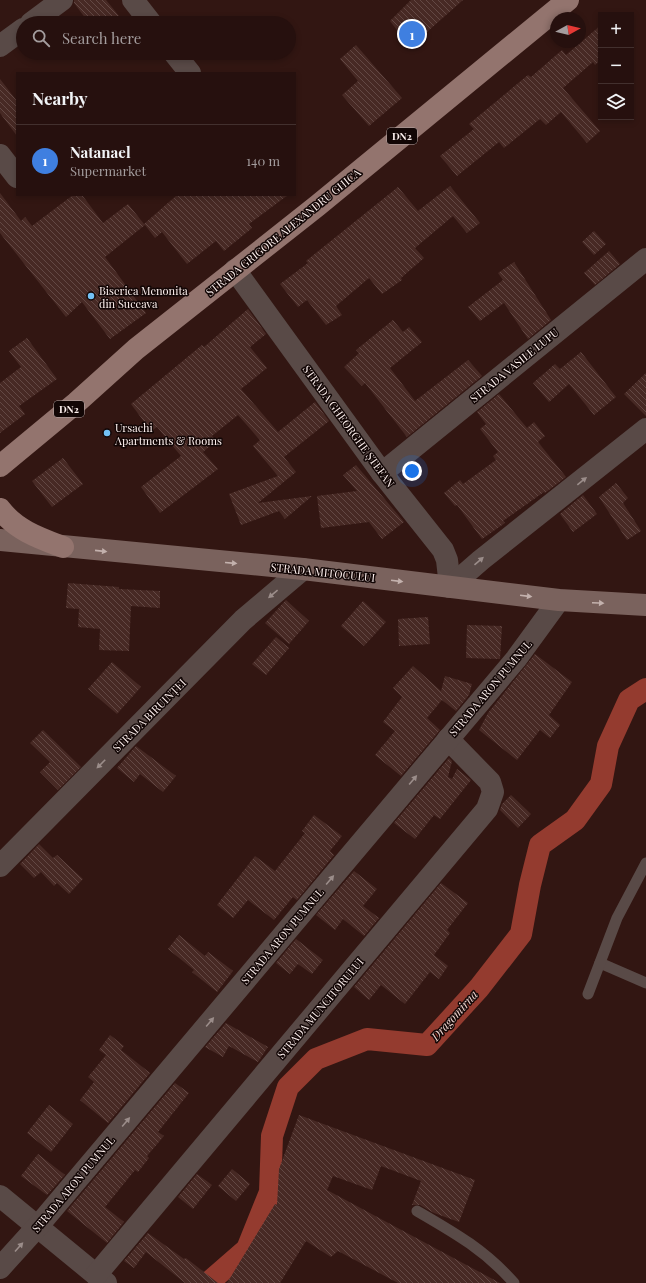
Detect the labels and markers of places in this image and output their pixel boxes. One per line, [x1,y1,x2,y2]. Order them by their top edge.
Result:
pin: 1 [399,19,425,49]
place label: Biserica Menonita din Suceava [99,283,188,311]
marker: Biserica Menonita din Suceava [86,291,96,301]
place label: Ursachi Apartments & Rooms [114,420,222,448]
marker: Ursachi Apartments & Rooms [102,428,112,438]

